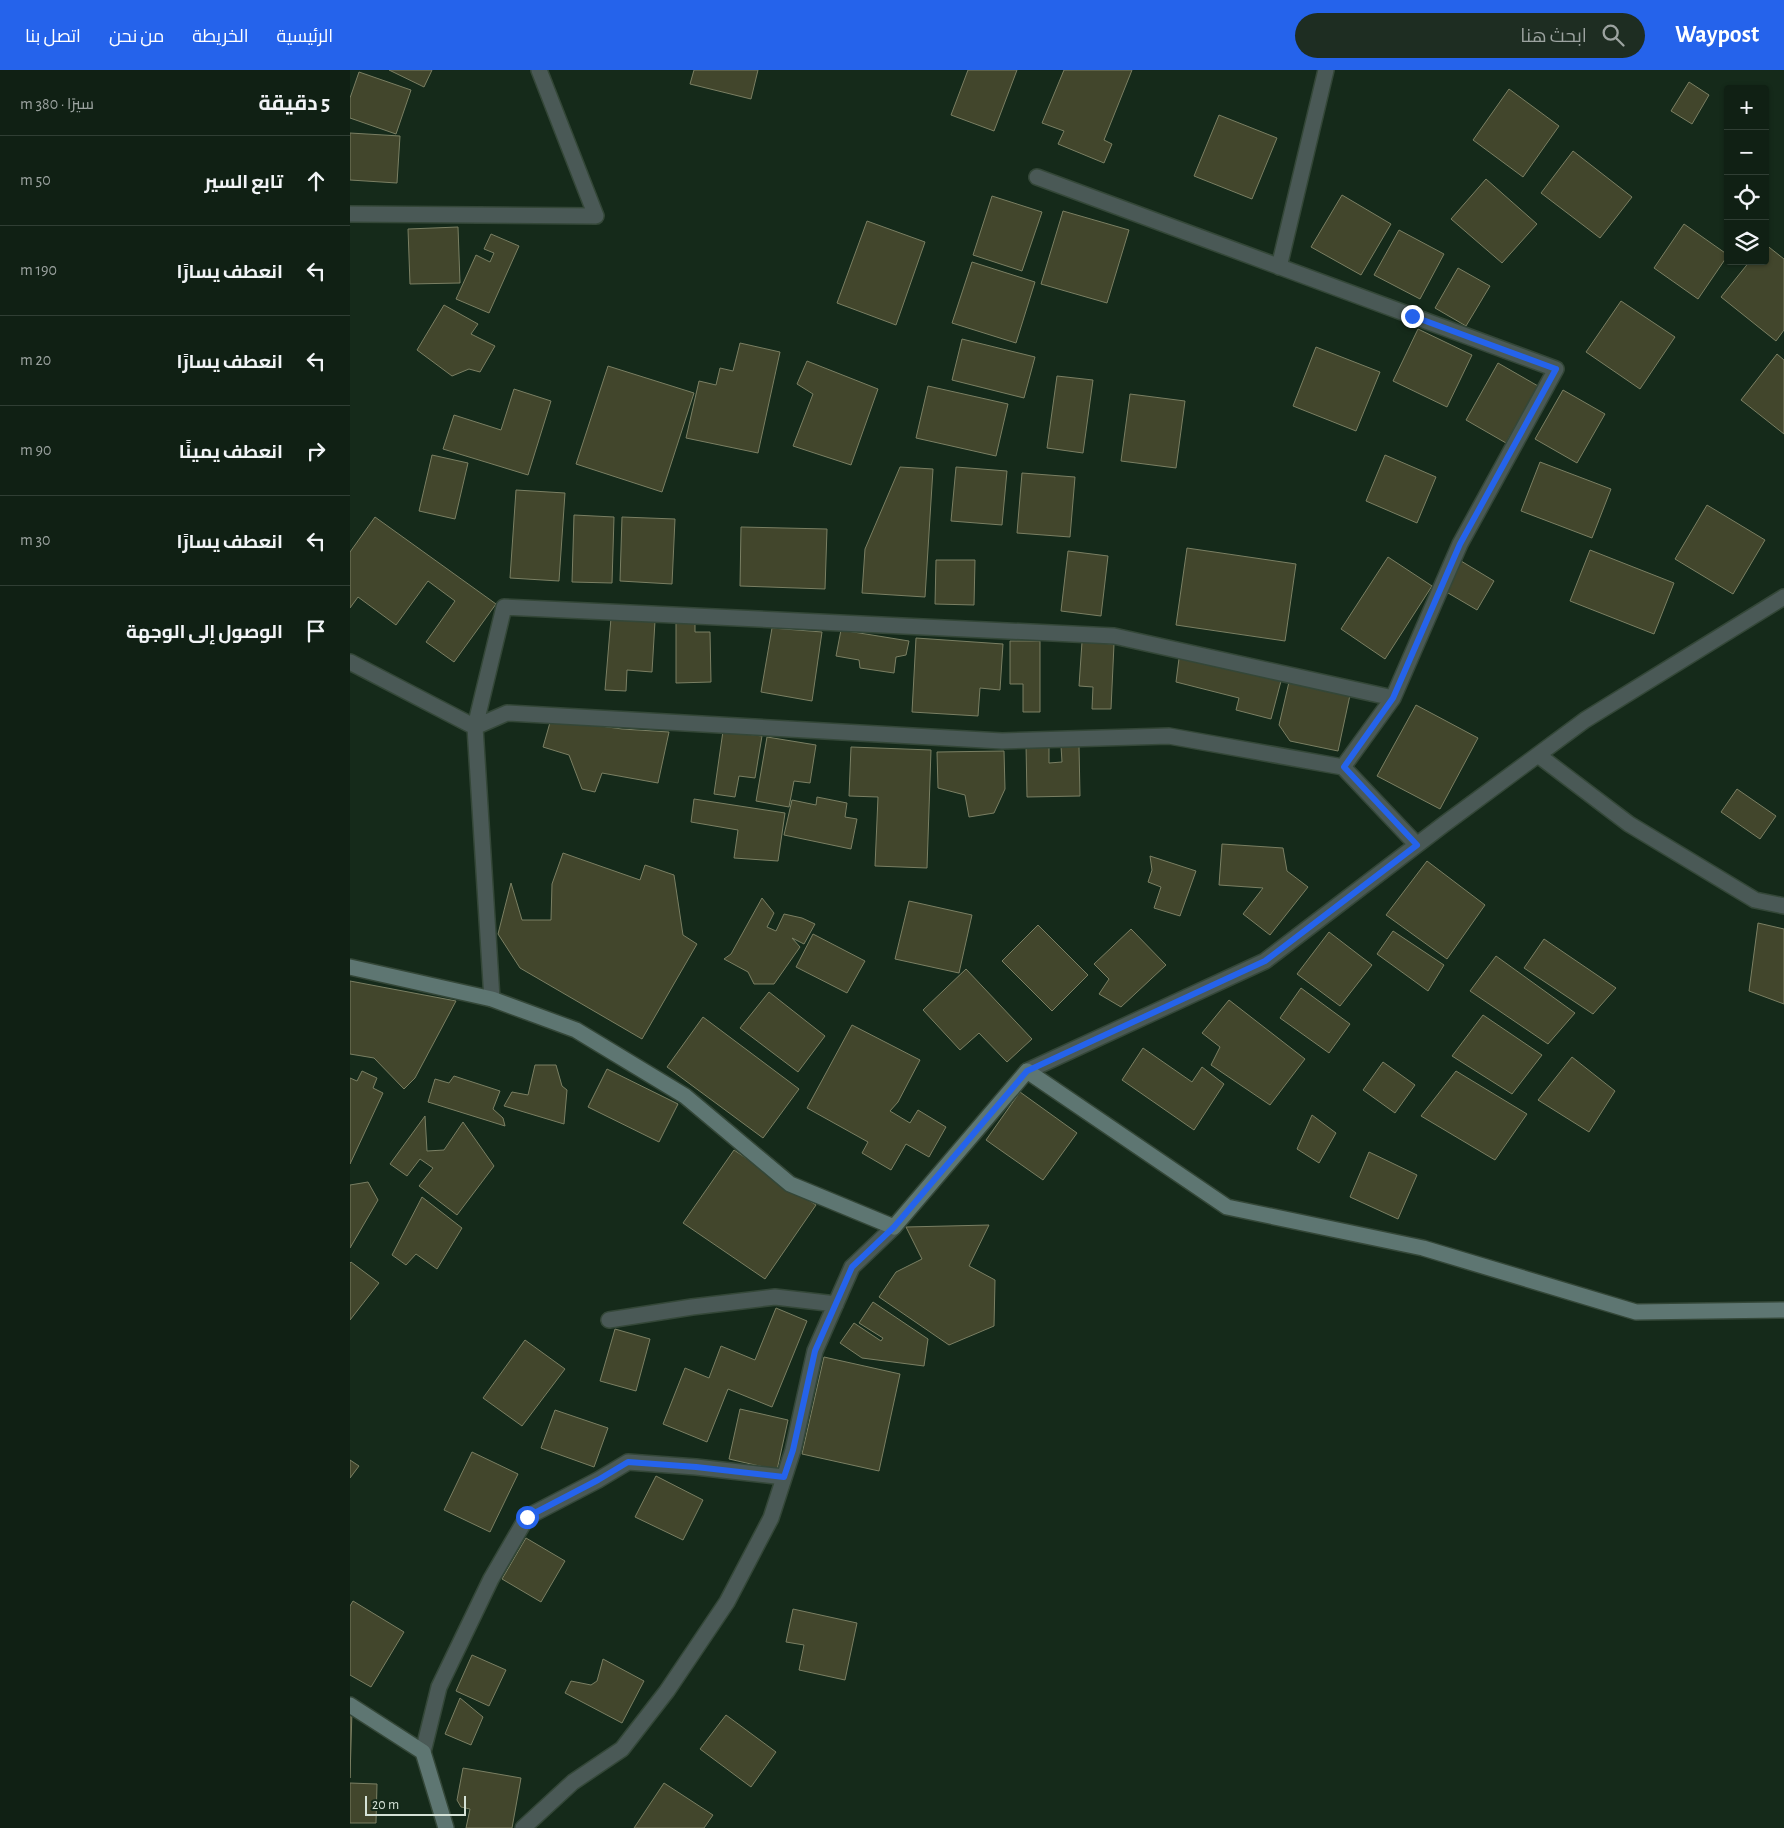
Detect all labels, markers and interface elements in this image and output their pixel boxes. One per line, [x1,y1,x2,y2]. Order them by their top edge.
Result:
search box [1295,13,1645,58]
icon: search [1599,21,1627,49]
text: Waypost [1675,23,1759,47]
text: ابحث هنا [1520,27,1587,46]
text: اتصل بنا [25,28,81,46]
text: من نحن [109,28,164,46]
text: الخريطة [192,28,249,46]
text: الرئيسية [277,28,333,46]
map controls [1724,85,1769,265]
button: + [1724,85,1769,130]
text: 5 دقيقة [258,93,330,114]
text: سيرًا · 380 m [20,96,94,112]
button: − [1724,130,1769,175]
icon: ahead [302,167,330,195]
text: 50 m [20,172,51,188]
text: تابع السير [205,173,283,192]
button: locate [1724,175,1769,220]
button: layers [1724,220,1769,265]
icon: left [302,257,330,285]
text: 190 m [20,262,57,278]
text: انعطف يسارًا [177,263,283,282]
route end [1401,305,1424,328]
icon: left [302,347,330,375]
text: 20 m [20,352,51,368]
text: انعطف يسارًا [177,353,283,372]
icon: right [302,437,330,465]
text: 90 m [20,442,51,458]
text: انعطف يمينًا [179,443,283,462]
icon: left [302,527,330,555]
text: 30 m [20,532,51,548]
text: انعطف يسارًا [177,533,283,552]
icon: arrive [302,617,330,645]
text: الوصول إلى الوجهة [126,623,283,642]
route start [516,1506,539,1529]
scale bar [365,1793,466,1816]
text: 20 m [372,1798,399,1812]

